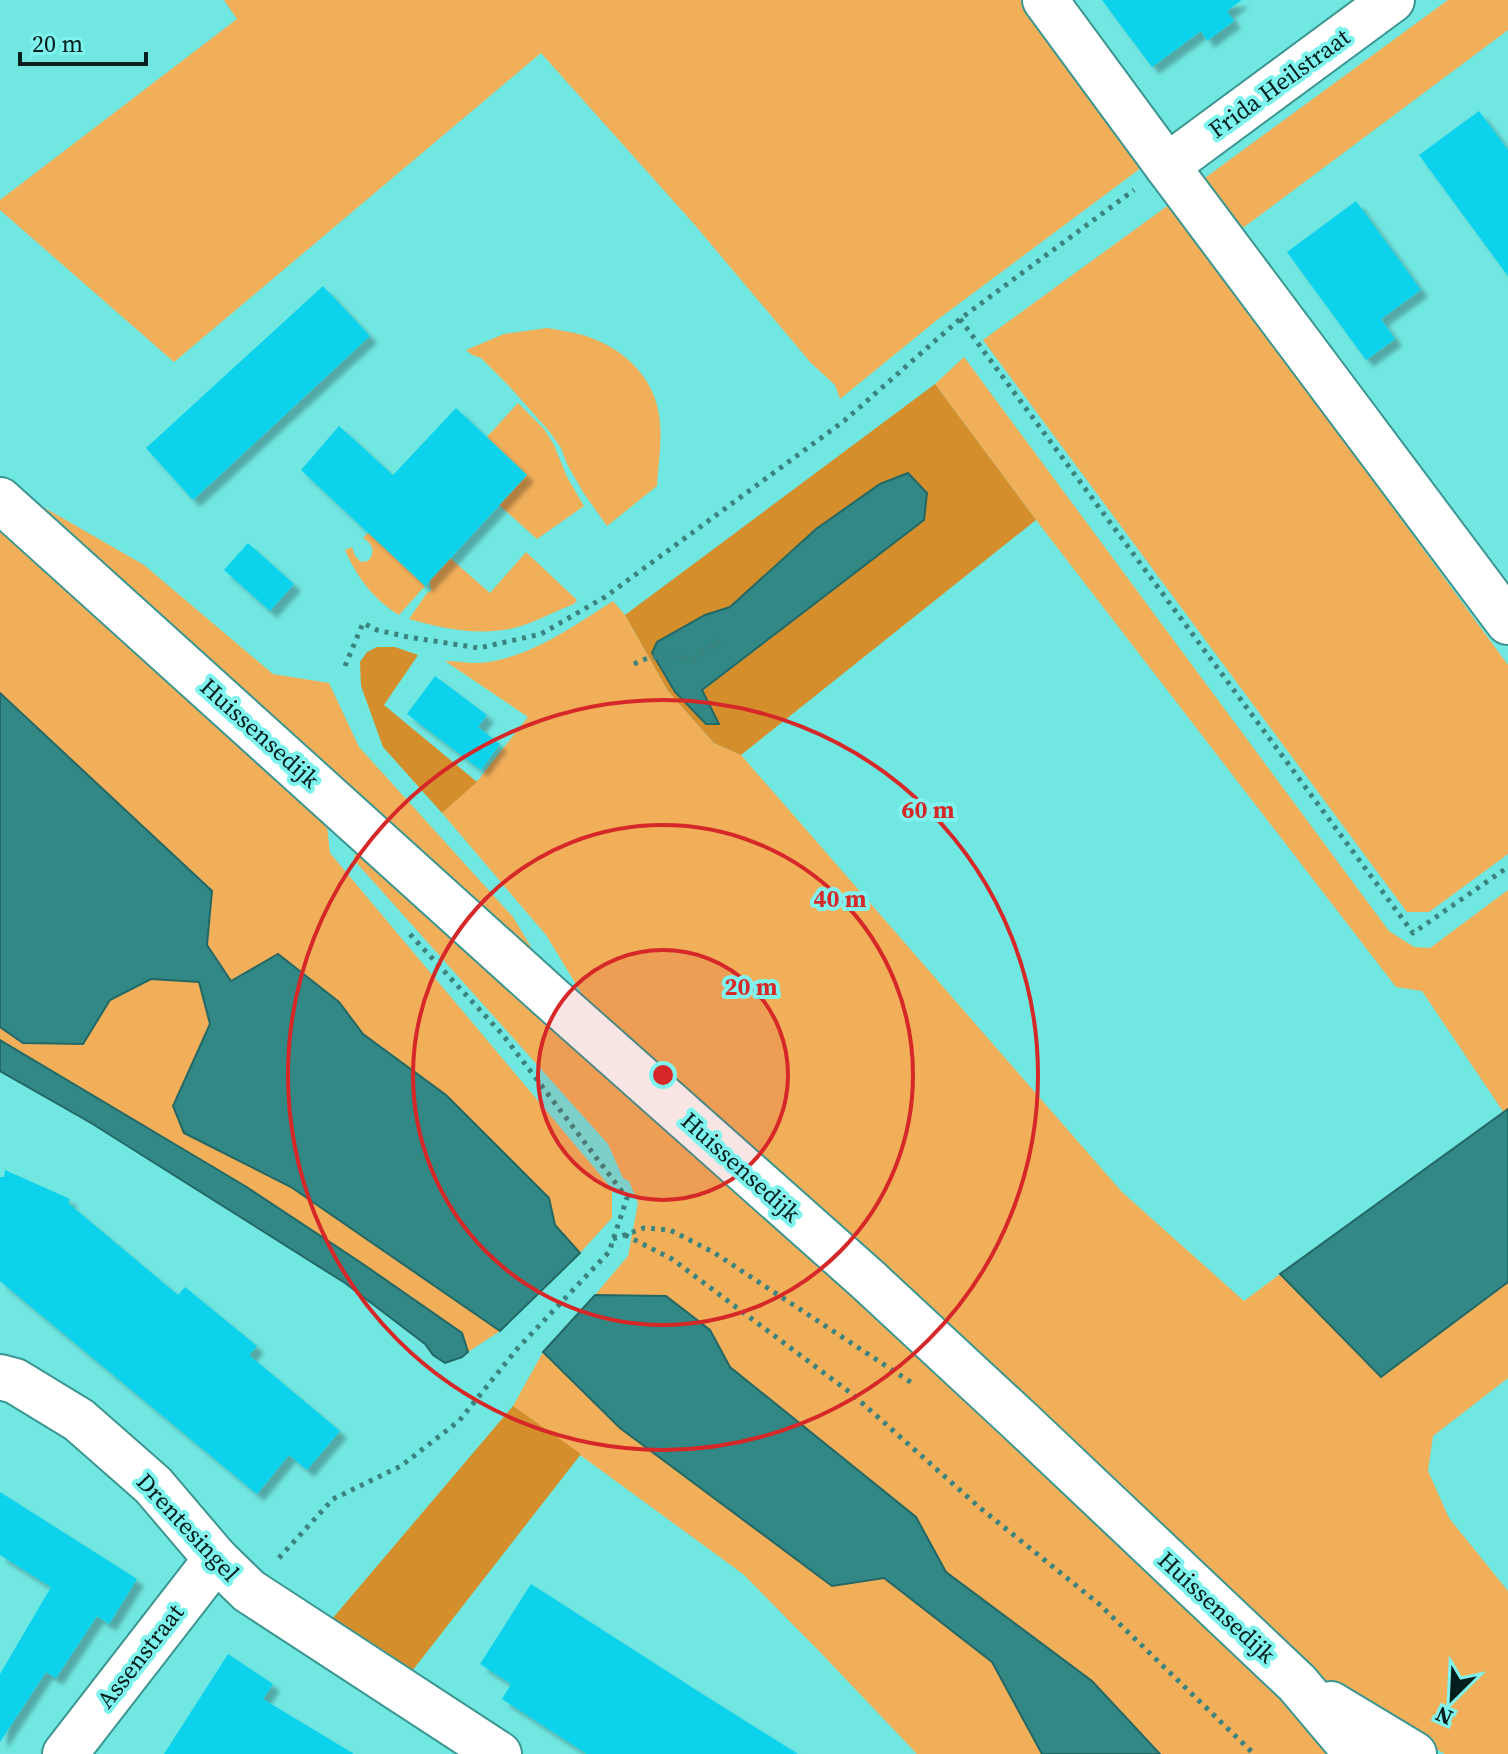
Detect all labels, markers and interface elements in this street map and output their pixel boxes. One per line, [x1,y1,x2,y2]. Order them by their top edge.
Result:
scale bar [20,16,146,66]
street label: Frida Heilstraat [1202,20,1356,145]
text: 20 m [32,27,83,60]
street label: Huissensedijk [193,670,328,796]
text: 60 m [902,793,955,826]
text: 40 m [814,882,867,915]
text: 20 m [725,970,778,1003]
centre of rings [649,1061,677,1089]
street label: Huissensedijk [674,1104,809,1230]
street label: Drentesingel [129,1466,247,1588]
street label: Huissensedijk [1151,1544,1284,1671]
street label: Assenstraat [89,1597,191,1715]
north arrow [1412,1658,1492,1738]
text: N [1430,1699,1457,1733]

